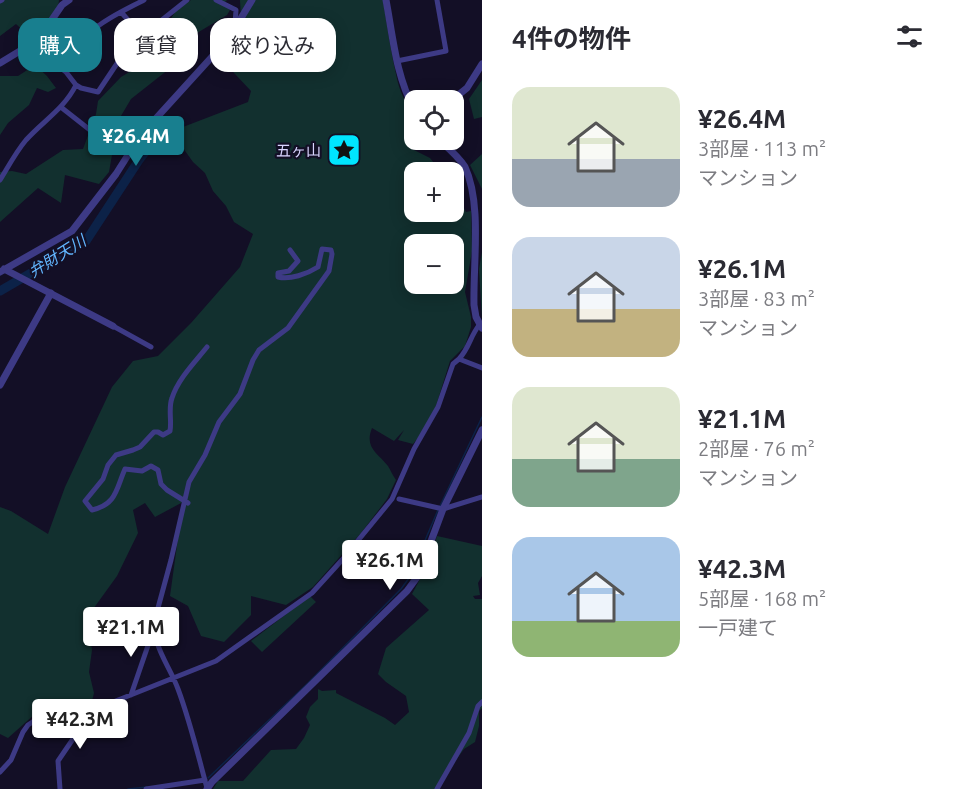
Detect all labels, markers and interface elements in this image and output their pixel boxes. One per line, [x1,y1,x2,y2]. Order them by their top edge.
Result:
chip: 購入 [18,18,102,72]
chip: 賃貸 [114,18,198,72]
chip: 絞り込み [210,18,336,72]
icon: filters [893,20,926,53]
text: 4件の物件 [512,24,631,53]
map controls [404,90,464,294]
button: locate [404,90,464,150]
text: ¥26.4M [698,104,786,133]
icon: home [560,111,632,183]
pin: ¥26.4M [87,116,185,167]
text: ¥26.4M [102,124,170,147]
place icon: 五ヶ山 [326,132,362,168]
text: 3部屋 · 113 m² [698,137,826,160]
place label: 五ヶ山 [276,142,321,159]
button: + [404,162,464,222]
text: マンション [698,166,798,189]
water label: 弁財天川 [25,230,91,281]
button: − [404,234,464,294]
text: ¥26.1M [698,254,786,283]
icon: home [560,261,632,333]
text: 3部屋 · 83 m² [698,287,815,310]
text: マンション [698,316,798,339]
text: ¥21.1M [698,404,786,433]
icon: home [560,411,632,483]
text: 2部屋 · 76 m² [698,437,815,460]
text: マンション [698,466,798,489]
pin: ¥26.1M [341,540,439,591]
text: ¥26.1M [356,548,424,571]
text: ¥42.3M [698,554,786,583]
icon: home [560,561,632,633]
text: 5部屋 · 168 m² [698,587,826,610]
pin: ¥21.1M [82,607,180,658]
text: ¥21.1M [97,615,165,638]
text: 一戸建て [698,616,778,639]
pin: ¥42.3M [31,699,129,750]
text: ¥42.3M [46,707,114,730]

